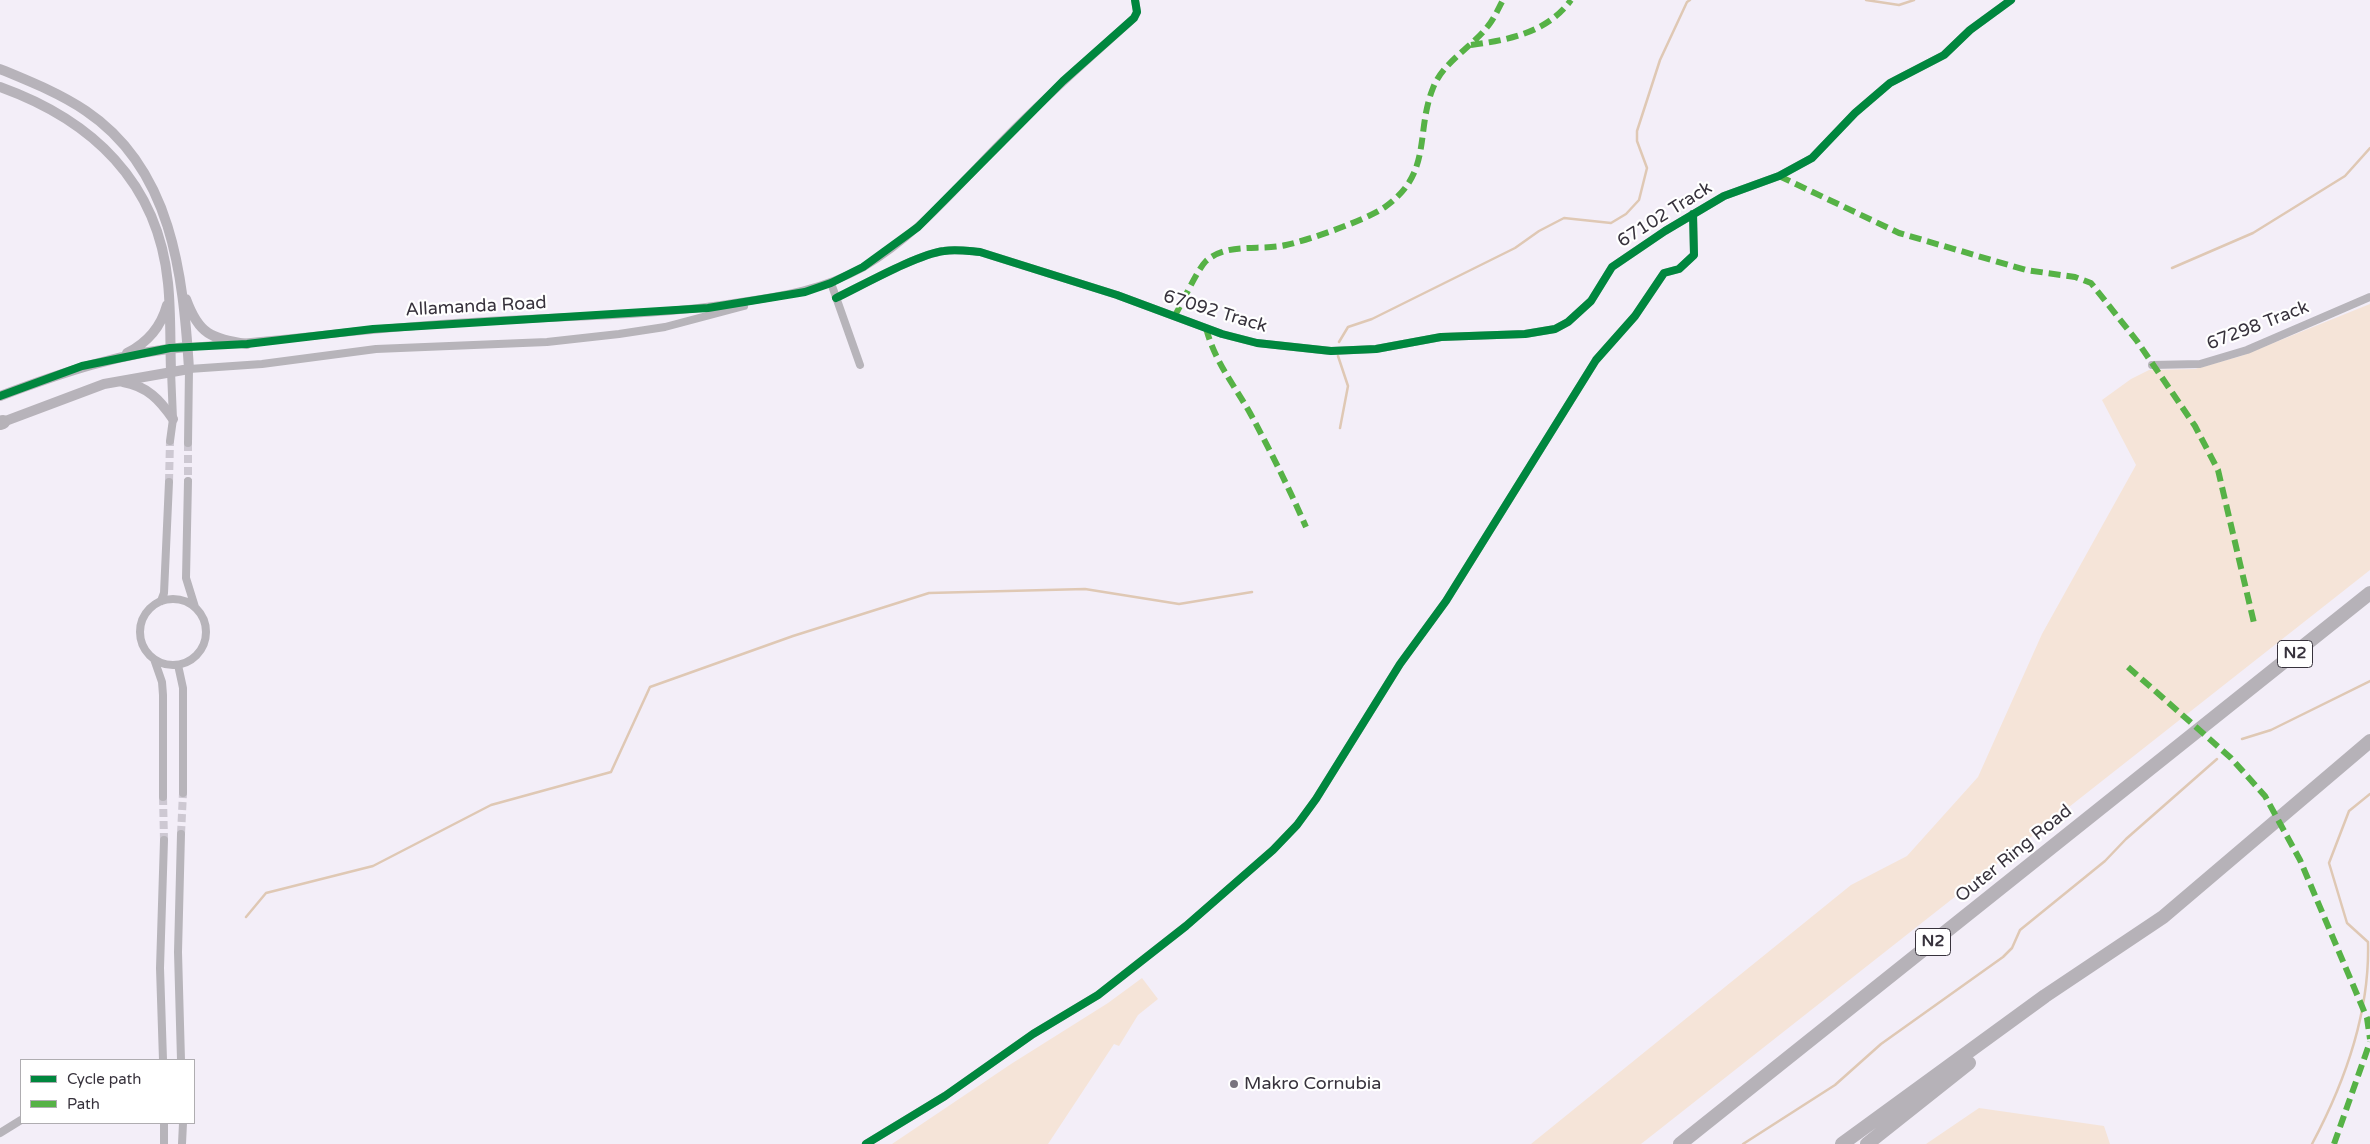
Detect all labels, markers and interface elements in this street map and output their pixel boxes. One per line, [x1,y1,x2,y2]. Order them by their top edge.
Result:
street label: 67102 Track [1614,177,1716,253]
street label: 67092 Track [1160,286,1270,338]
street label: Allamanda Road [405,293,547,321]
street label: 67298 Track [2204,297,2312,355]
road number: N2 [2278,641,2312,668]
street label: Outer Ring Road [1951,800,2077,908]
road number: N2 [1916,929,1950,956]
legend [20,1059,195,1124]
text: Cycle path [67,1070,141,1088]
place label: Makro Cornubia [1244,1073,1381,1095]
marker: Makro Cornubia [1228,1078,1240,1090]
text: Path [67,1095,100,1113]

